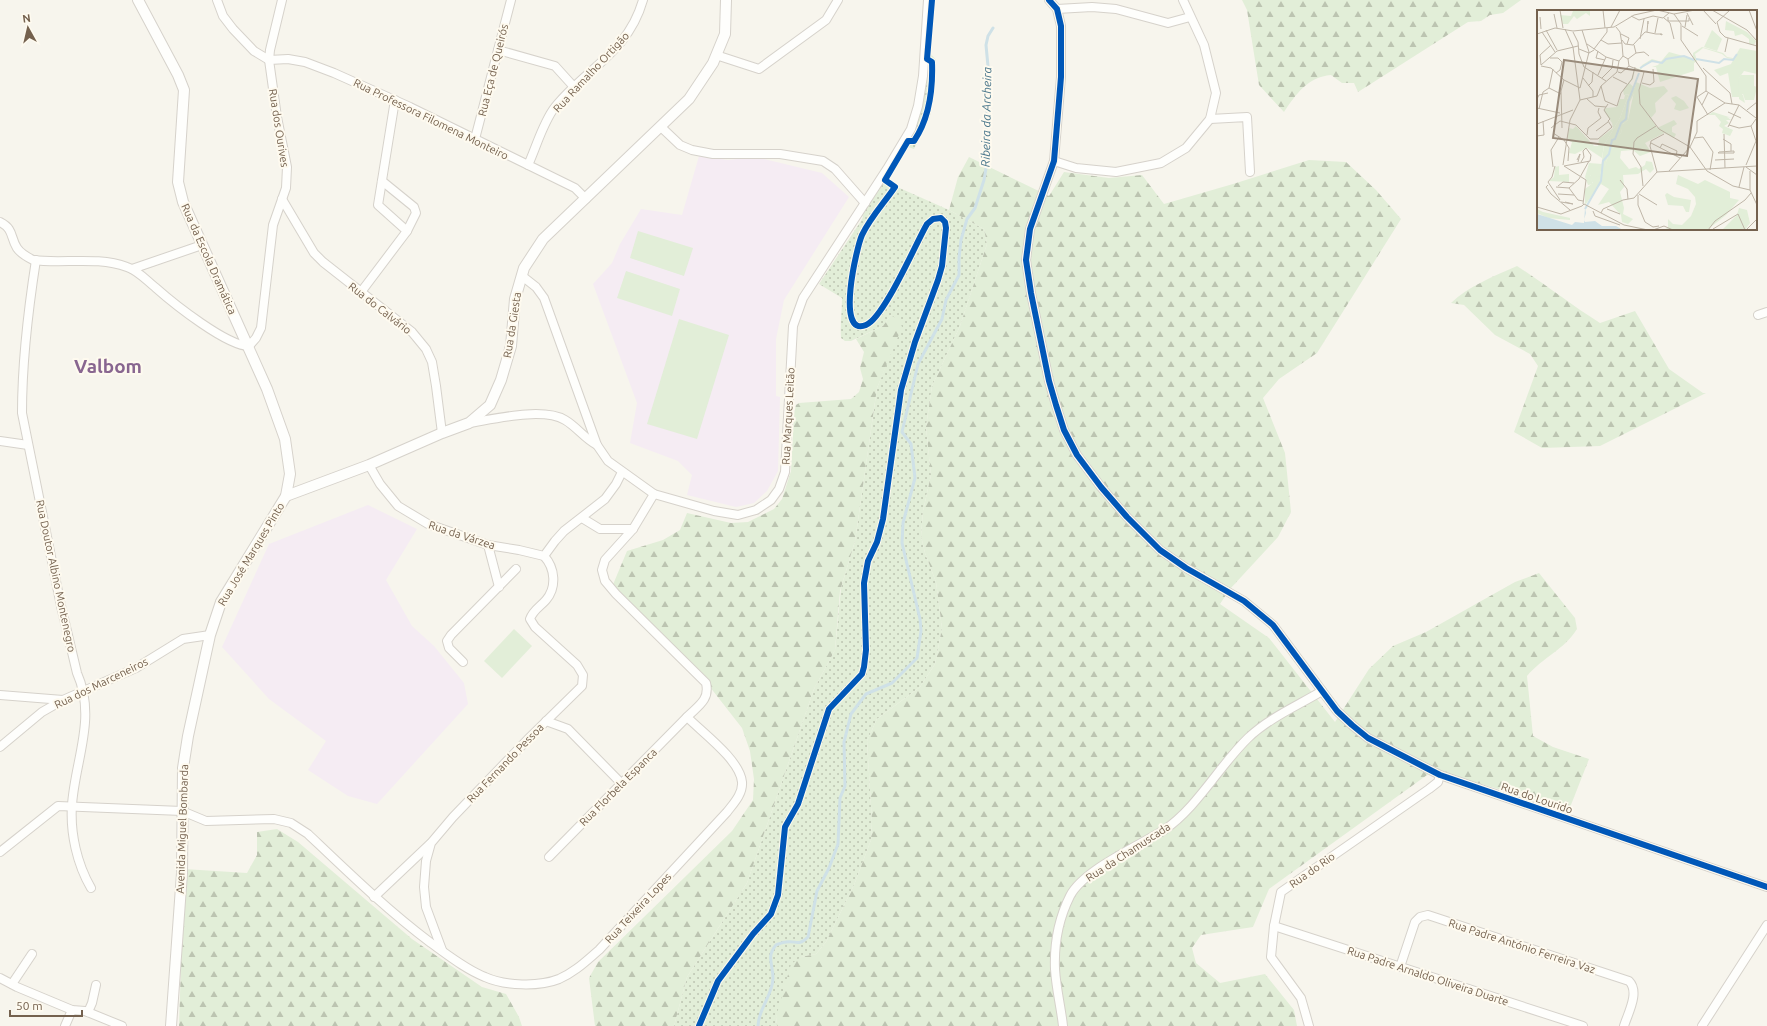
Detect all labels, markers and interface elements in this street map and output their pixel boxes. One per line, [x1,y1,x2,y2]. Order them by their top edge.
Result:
north arrow [8,8,48,48]
inset map [1537,10,1757,230]
text: N [22,12,32,25]
street label: Rua Eça de Queirós [476,22,510,117]
street label: Rua Ramalho Ortigão [551,29,631,115]
water label: Ribeira da Archeira [979,66,993,167]
street label: Rua Professora Filomena Monteiro [352,76,510,162]
street label: Rua dos Ourives [267,88,291,168]
street label: Rua da Escola Dramática [179,202,239,316]
street label: Rua do Calvário [346,280,414,336]
street label: Rua da Giesta [501,291,523,359]
district label: Valbom [74,355,142,377]
street label: Rua Marques Leitão [779,367,797,465]
street label: Rua Doutor Albino Montenegro [34,499,78,653]
street label: Rua José Marques Pinto [215,500,287,608]
street label: Rua da Várzea [427,519,497,551]
street label: Rua dos Marceneiros [52,655,150,711]
street label: Rua Fernando Pessoa [464,721,546,805]
street label: Rua Florbela Espanca [577,746,659,828]
street label: Avenida Miguel Bombarda [174,764,190,894]
street label: Rua do Lourido [1500,780,1574,816]
street label: Rua da Chamuscada [1084,820,1172,884]
street label: Rua do Rio [1287,850,1337,890]
street label: Rua Teixeira Lopes [602,870,674,946]
street label: Rua Padre António Ferreira Vaz [1447,917,1597,975]
street label: Rua Padre Arnaldo Oliveira Duarte [1346,944,1510,1008]
scale bar [10,992,82,1018]
text: 50 m [16,999,43,1012]

